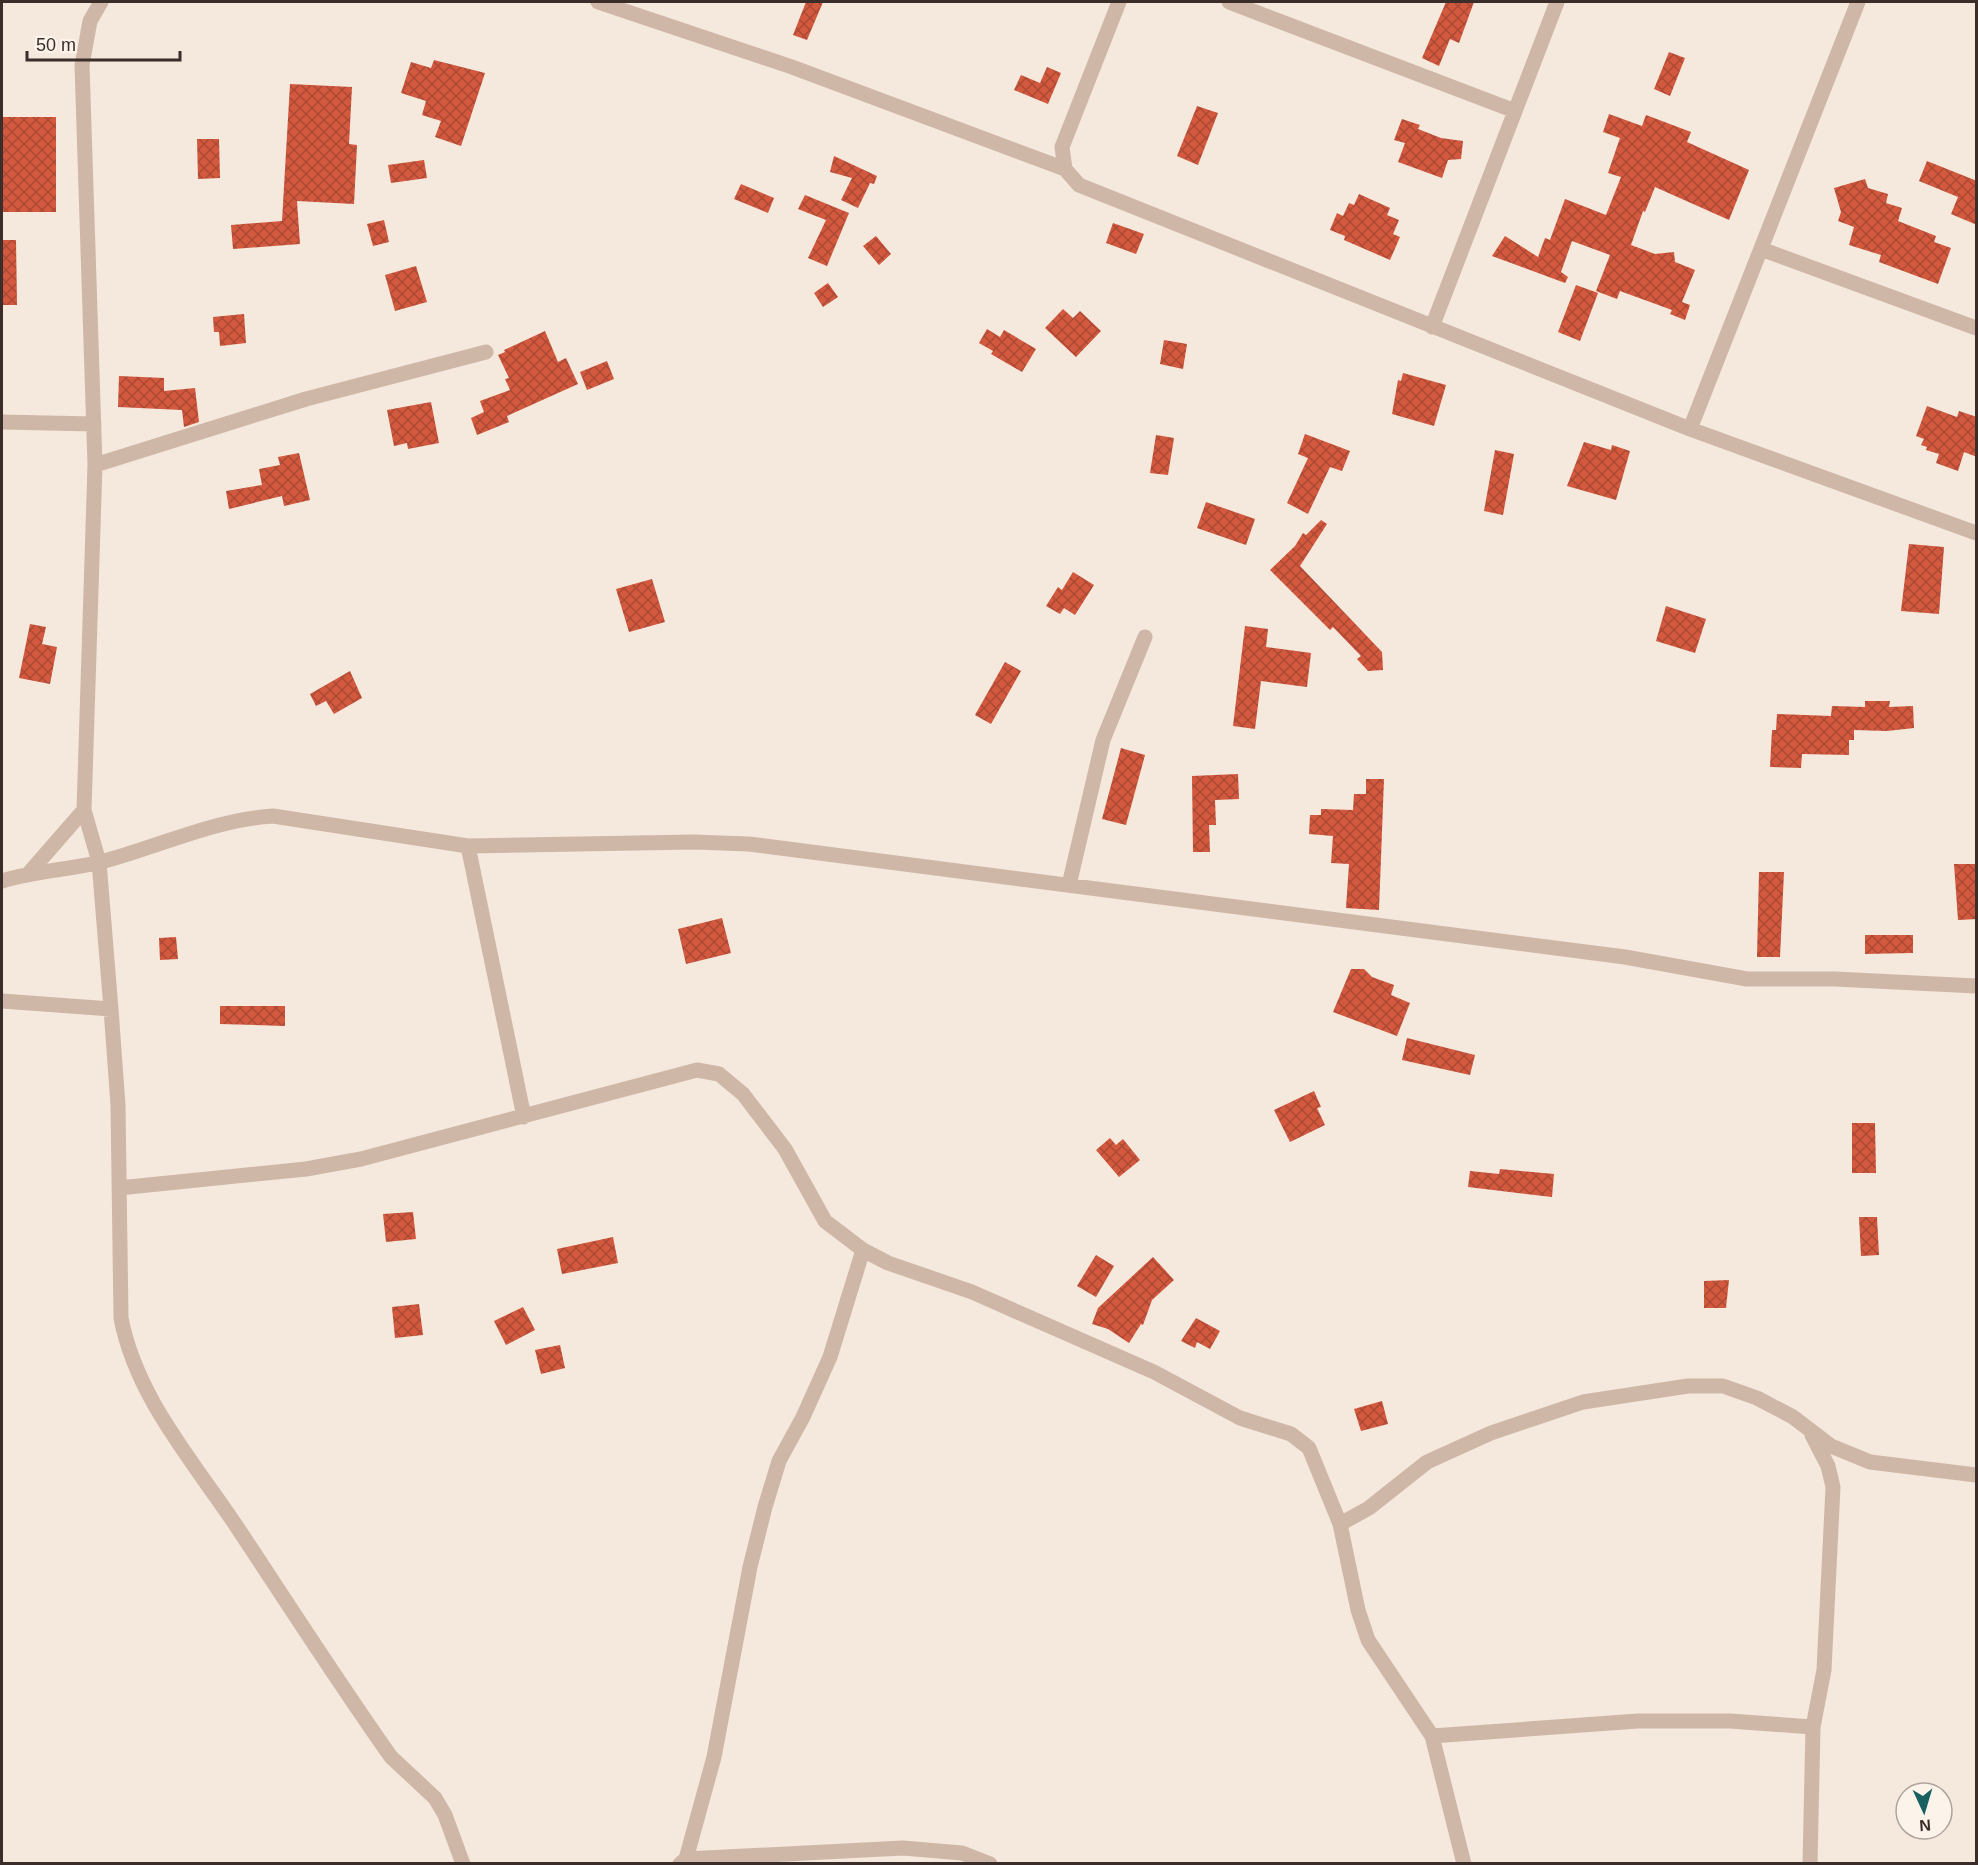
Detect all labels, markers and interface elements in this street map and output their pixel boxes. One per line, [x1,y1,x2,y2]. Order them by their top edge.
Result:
scale bar [27,24,180,62]
text: 50 m [36,35,76,55]
north arrow [1894,1781,1954,1841]
text: N [1919,1817,1931,1834]

